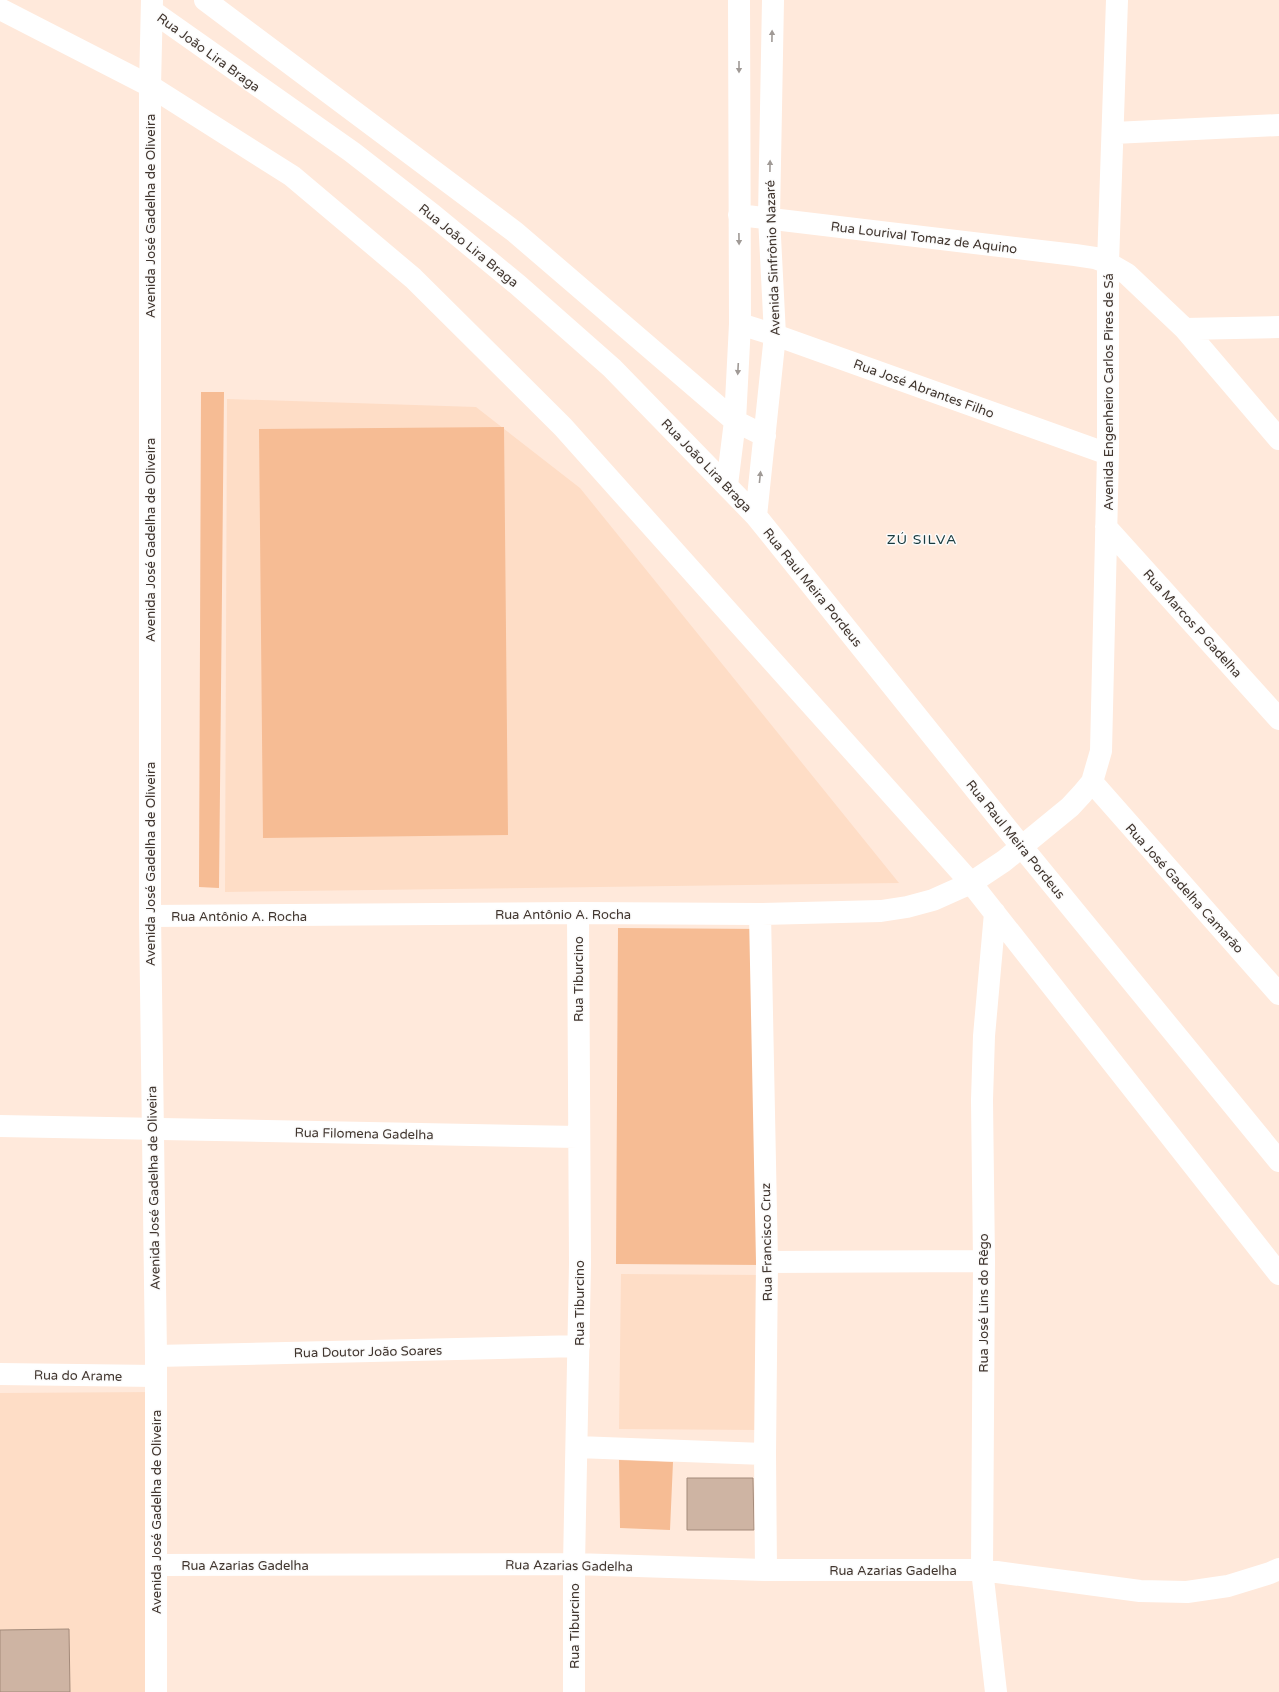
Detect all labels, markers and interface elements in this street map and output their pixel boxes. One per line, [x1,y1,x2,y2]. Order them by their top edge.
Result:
street label: Rua João Lira Braga [154,10,263,96]
one-way arrow [769,29,775,42]
one-way arrow [736,61,742,74]
street label: Avenida José Gadelha de Oliveira [143,114,159,318]
one-way arrow [767,159,773,172]
street label: Avenida Sinfrônio Nazaré [762,180,784,336]
street label: Rua João Lira Braga [415,201,521,291]
street label: Rua Lourival Tomaz de Aquino [830,219,1018,257]
one-way arrow [736,233,742,246]
street label: Avenida Engenheiro Carlos Pires de Sá [1101,273,1117,511]
street label: Rua José Abrantes Filho [851,356,996,422]
one-way arrow [735,363,741,376]
street label: Rua João Lira Braga [658,416,755,516]
street label: Avenida José Gadelha de Oliveira [143,438,159,642]
one-way arrow [757,471,764,483]
street label: Rua Raul Meira Pordeus [759,525,865,650]
district label: ZÚ SILVA [887,531,957,548]
street label: Rua Marcos P Gadelha [1139,566,1245,681]
street label: Avenida José Gadelha de Oliveira [143,762,159,966]
street label: Rua Raul Meira Pordeus [962,777,1068,902]
street label: Rua José Gadelha Camarão [1122,820,1247,957]
street label: Rua Antônio A. Rocha [495,907,631,923]
street label: Rua Antônio A. Rocha [171,909,307,925]
street label: Rua Tiburcino [571,936,587,1022]
street label: Avenida José Gadelha de Oliveira [144,1086,164,1290]
street label: Rua Filomena Gadelha [294,1125,434,1143]
street label: Rua Francisco Cruz [758,1183,776,1301]
street label: Rua José Lins do Rêgo [976,1233,992,1373]
street label: Rua Tiburcino [572,1260,588,1346]
street label: Rua Doutor João Soares [294,1343,442,1361]
street label: Rua do Arame [34,1367,122,1385]
street label: Avenida José Gadelha de Oliveira [149,1410,165,1614]
street label: Rua Azarias Gadelha [505,1557,633,1575]
street label: Rua Azarias Gadelha [181,1558,309,1574]
street label: Rua Azarias Gadelha [829,1563,957,1579]
street label: Rua Tiburcino [567,1583,583,1669]

